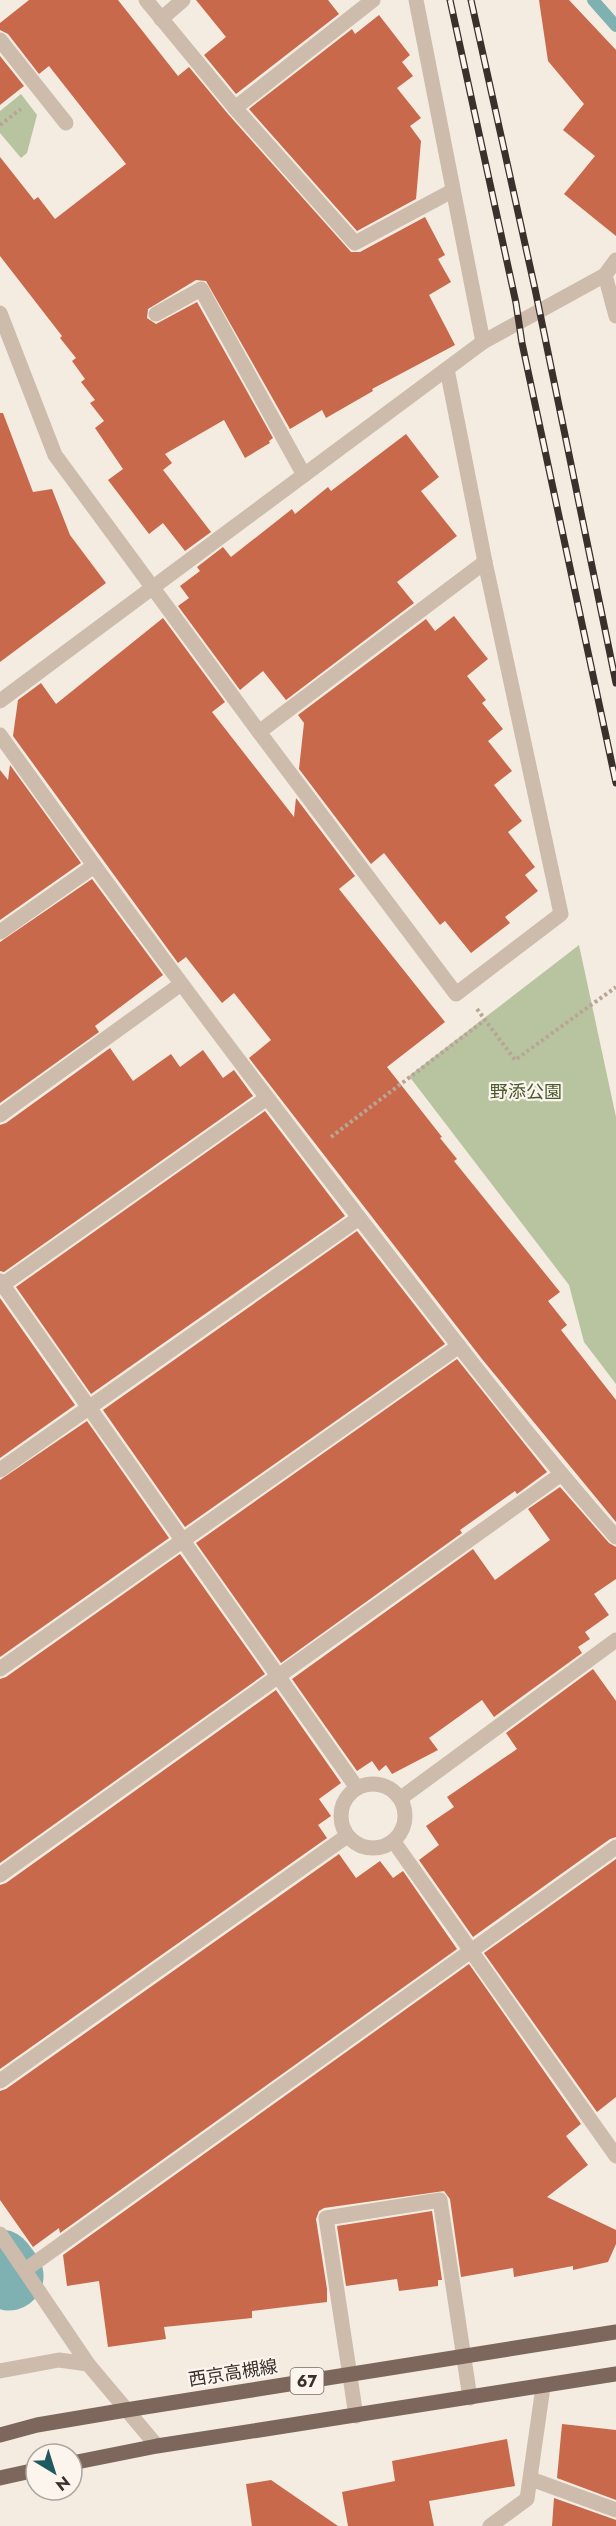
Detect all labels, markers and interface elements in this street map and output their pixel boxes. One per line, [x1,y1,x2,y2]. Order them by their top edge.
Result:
park label: 野添公園 [490,1079,562,1105]
street label: 西京高槻線 [187,2353,279,2393]
road number: 67 [290,2368,324,2394]
north arrow [24,2442,84,2502]
text: N [51,2470,75,2496]

